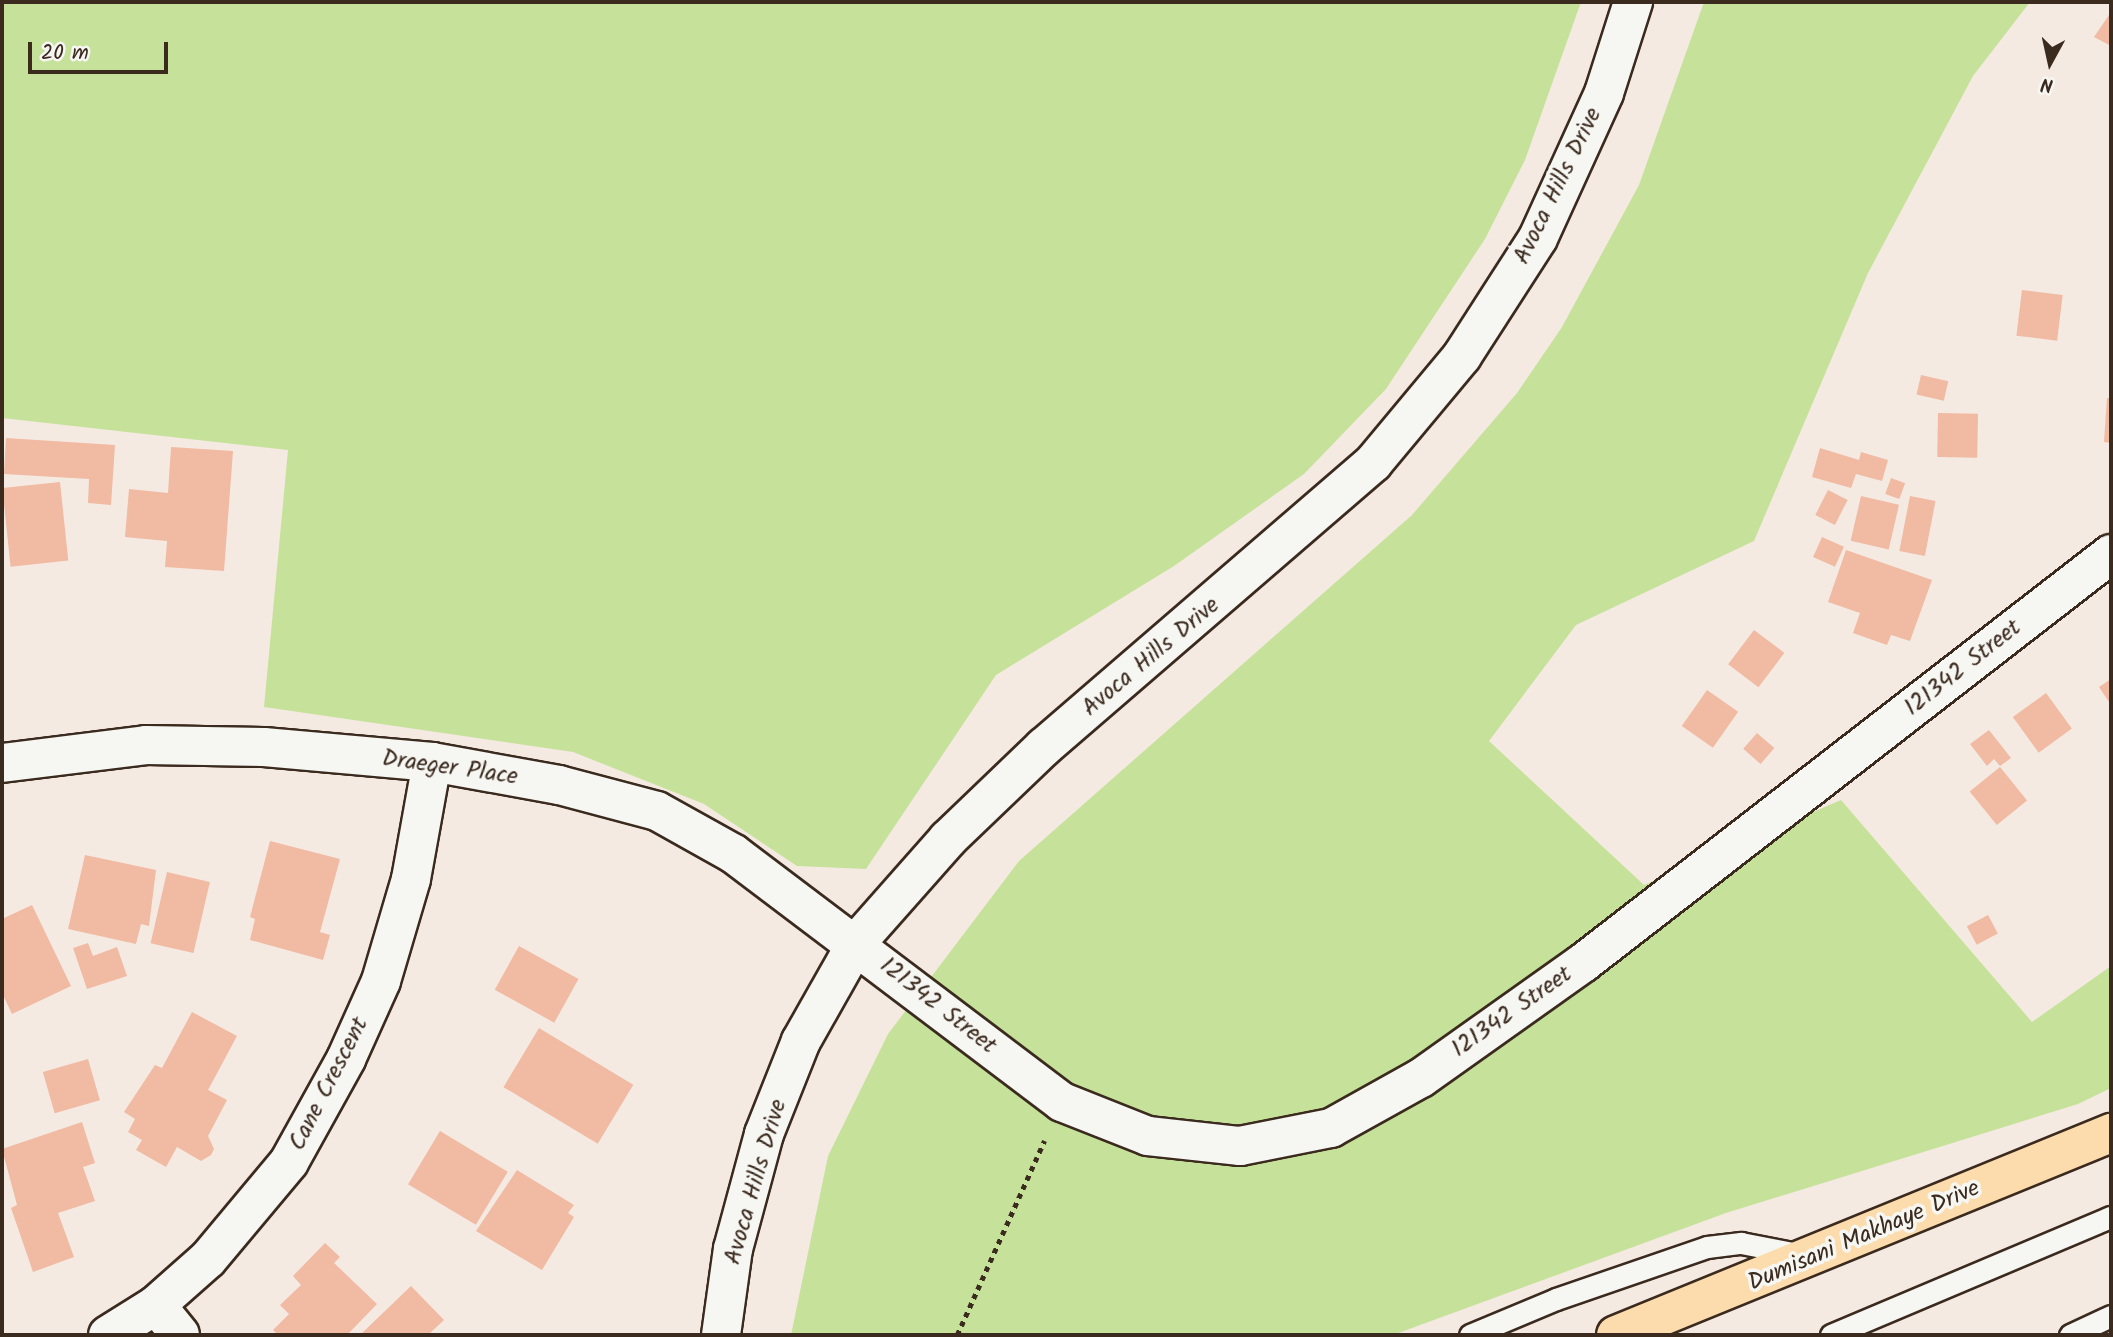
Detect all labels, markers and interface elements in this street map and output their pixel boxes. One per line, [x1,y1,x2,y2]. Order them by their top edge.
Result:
scale bar [32,28,172,72]
north arrow [2015,28,2085,98]
text: 20 m [41,37,89,70]
text: N [2039,68,2055,99]
street label: Avoca Hills Drive [1508,103,1608,269]
street label: Avoca Hills Drive [1076,591,1226,723]
street label: 121342 Street [1899,613,2027,723]
street label: Draeger Place [380,744,520,792]
street label: 121342 Street [874,951,1002,1061]
street label: 121342 Street [1446,960,1578,1064]
street label: Cane Crescent [283,1013,375,1155]
street label: Avoca Hills Drive [719,1096,793,1268]
street label: Dumisani Makhaye Drive [1744,1174,1984,1298]

